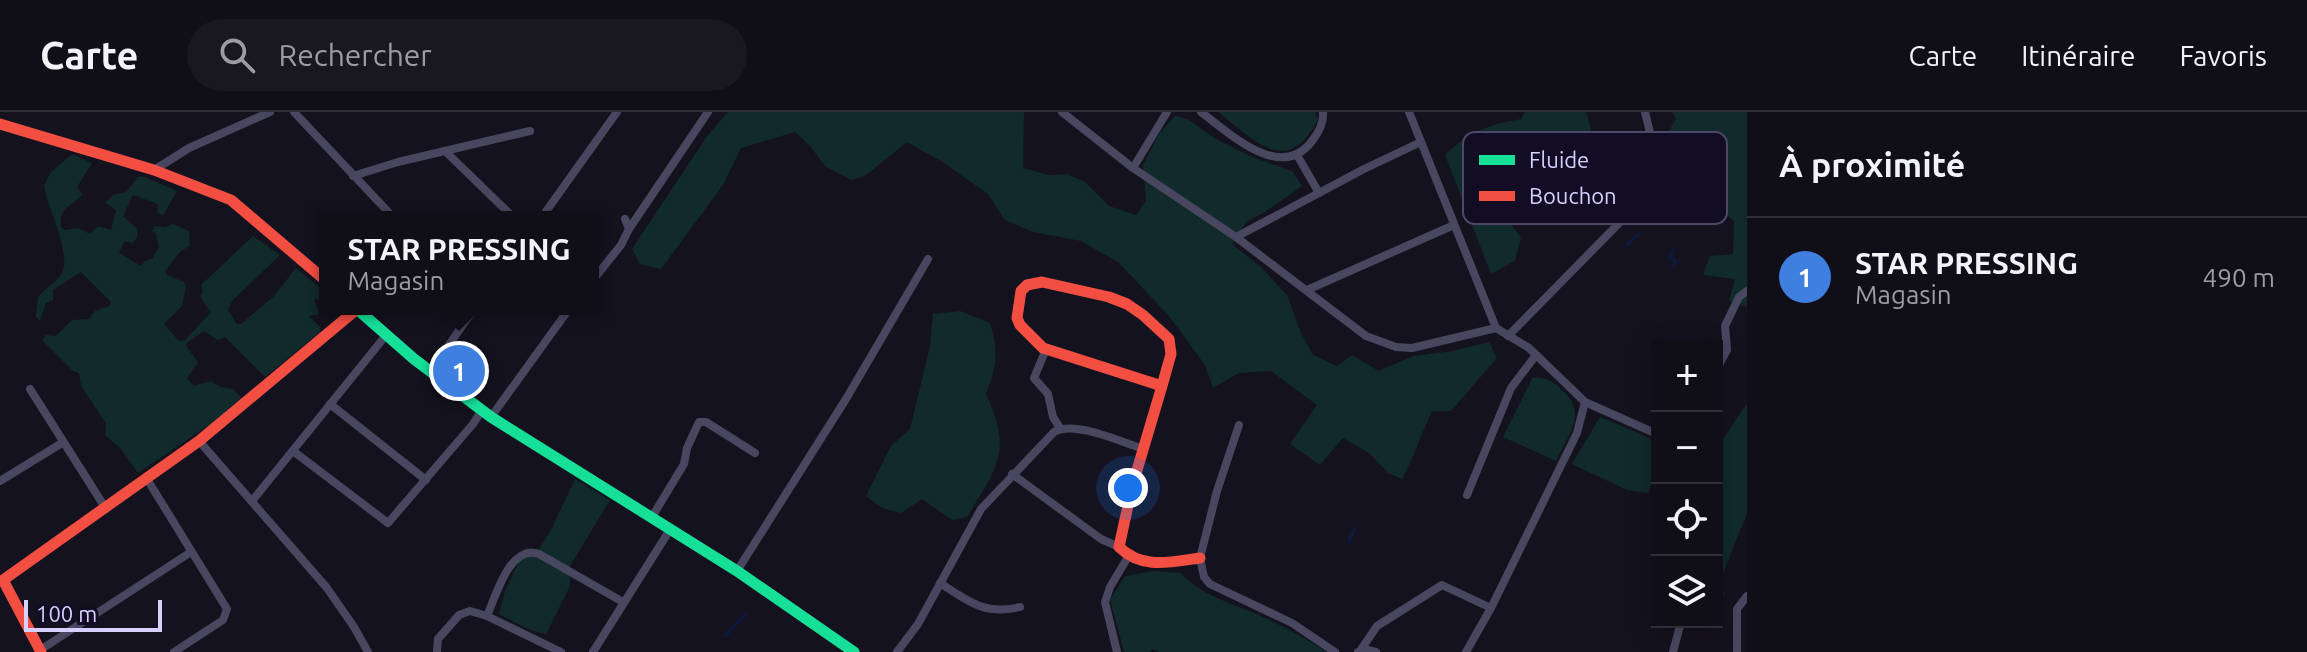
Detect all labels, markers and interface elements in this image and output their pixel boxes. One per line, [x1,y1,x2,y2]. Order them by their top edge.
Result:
search box [187,19,747,91]
icon: search [215,33,259,77]
text: Carte [40,34,139,76]
text: Rechercher [279,38,432,72]
text: Carte [1909,40,1977,71]
text: Itinéraire [2021,40,2135,71]
text: Favoris [2179,40,2267,71]
legend [1463,132,1727,224]
text: À proximité [1779,145,1965,183]
text: Fluide [1529,147,1589,172]
text: Bouchon [1529,183,1617,208]
popup [319,211,599,315]
text: STAR PRESSING [348,232,570,266]
text: STAR PRESSING [1855,246,2078,280]
text: 1 [1798,263,1812,292]
text: 490 m [2203,263,2275,292]
text: Magasin [348,266,444,295]
text: Magasin [1855,280,1952,309]
map controls [1651,340,1723,628]
button: + [1651,340,1723,412]
pin: 1 [433,341,485,401]
button: − [1651,412,1723,484]
your location [1108,468,1148,508]
button: locate [1651,484,1723,556]
button: layers [1651,556,1723,628]
scale bar [24,596,162,632]
text: 100 m [36,601,97,626]

